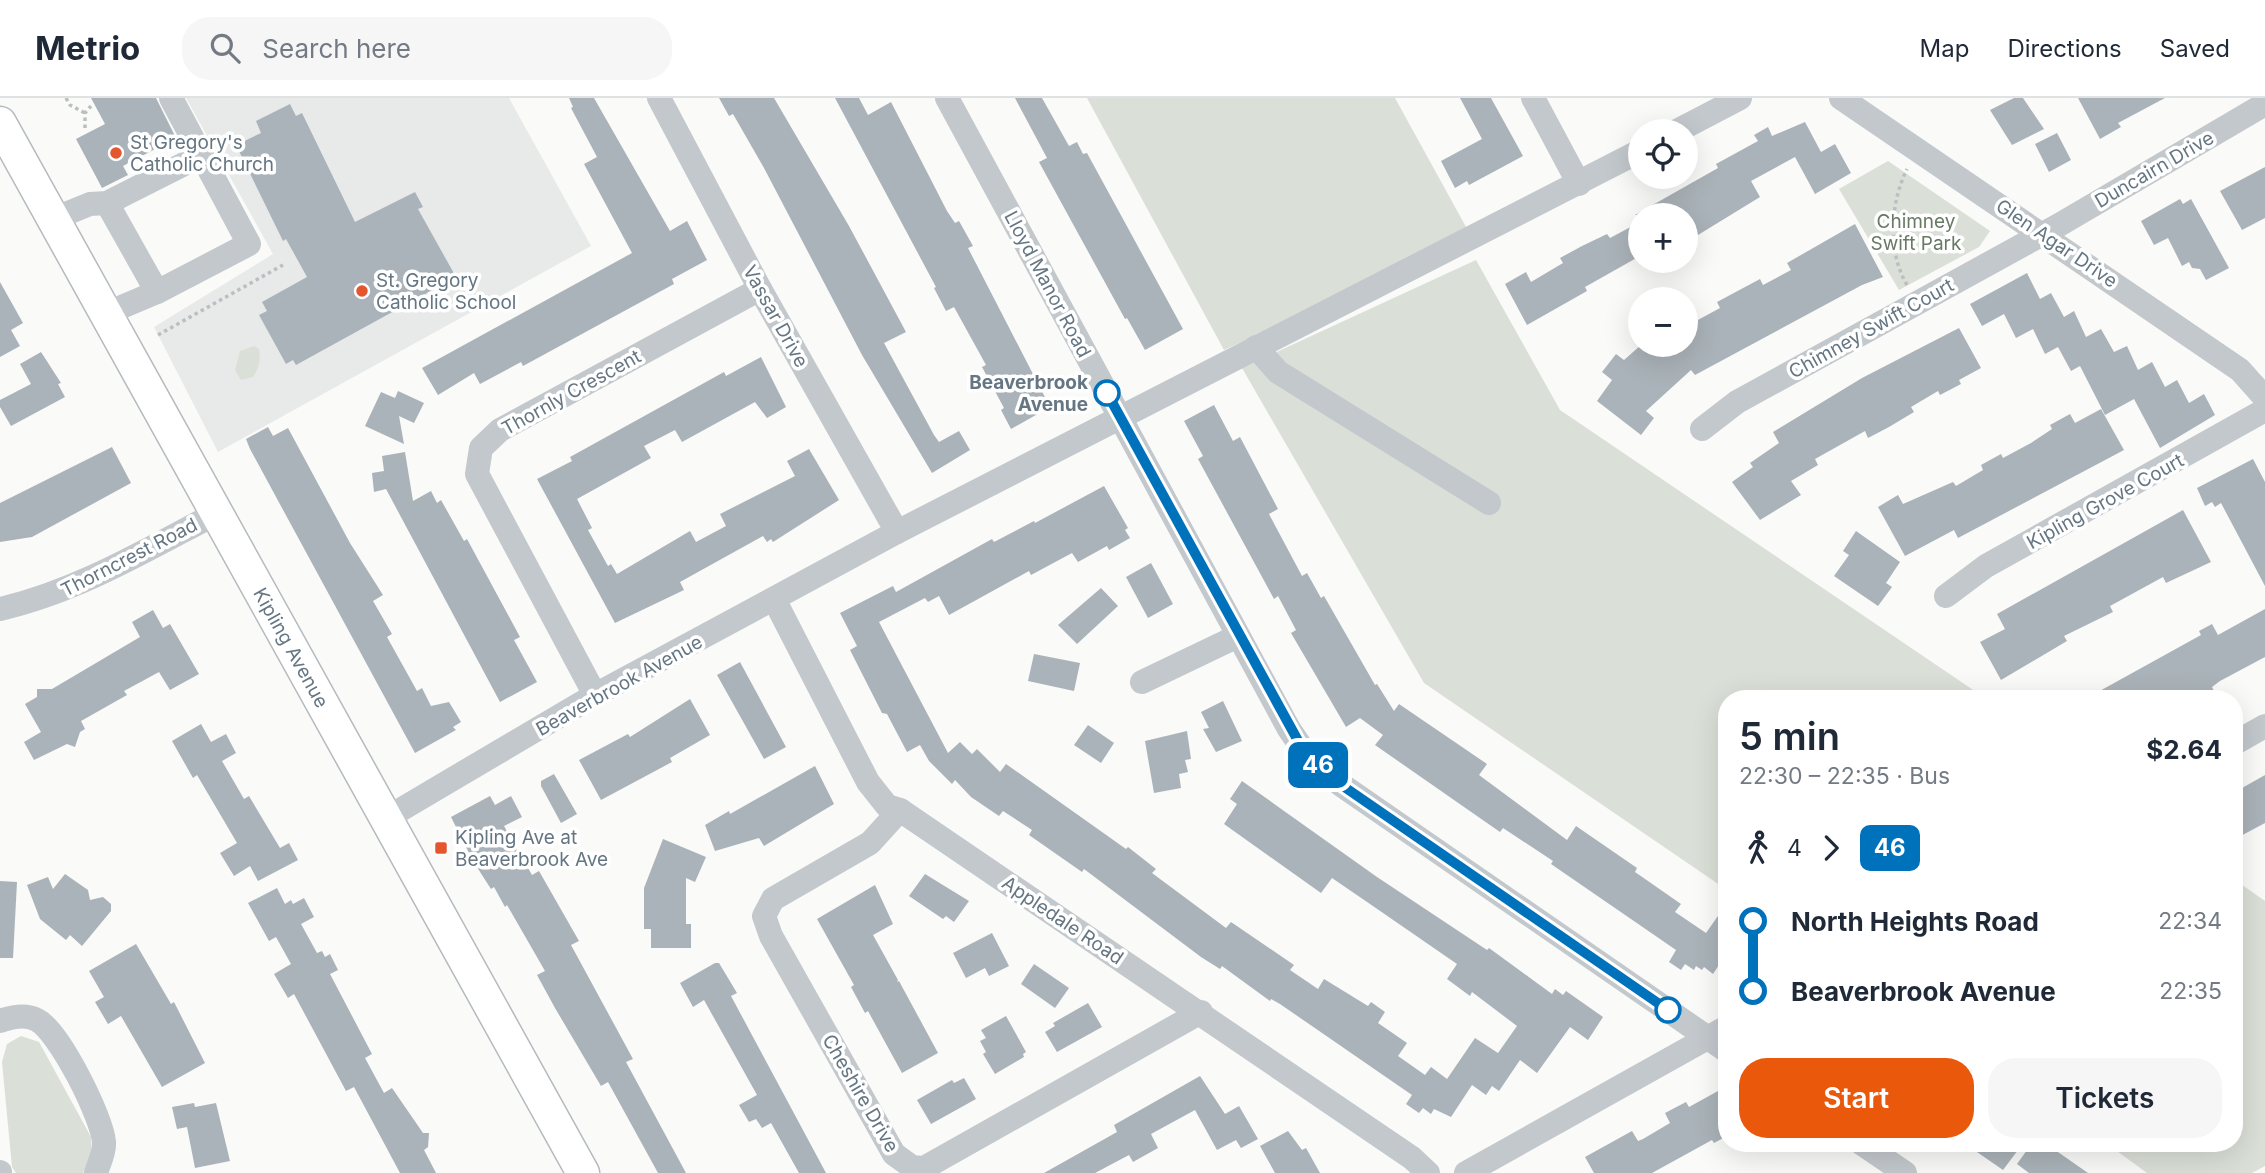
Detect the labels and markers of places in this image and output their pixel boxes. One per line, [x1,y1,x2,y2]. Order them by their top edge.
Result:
place label: St Gregory's Catholic Church [130,131,274,176]
marker: St Gregory's Catholic Church [108,145,124,161]
place label: St. Gregory Catholic School [376,269,516,314]
marker: St. Gregory Catholic School [354,283,370,299]
place label: Beaverbrook Avenue [969,371,1088,416]
marker: Beaverbrook Avenue [1094,380,1120,406]
place label: Kipling Ave at Beaverbrook Ave [455,826,608,871]
marker: Kipling Ave at Beaverbrook Ave [433,840,449,856]
unlabelled marker [1655,997,1681,1023]

